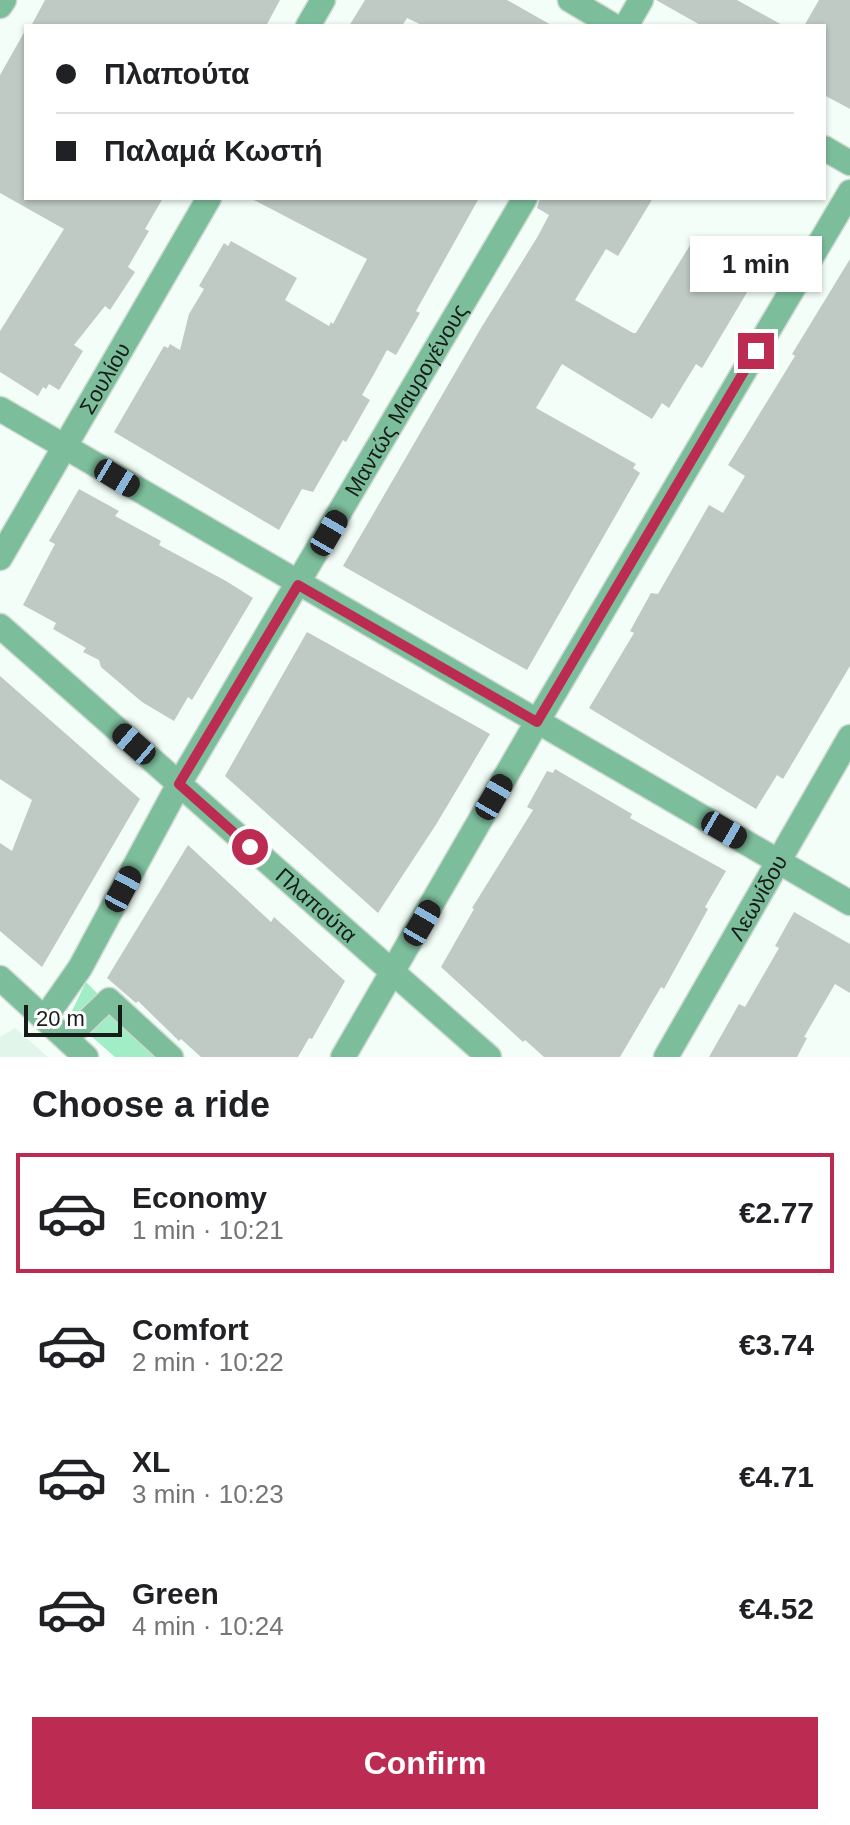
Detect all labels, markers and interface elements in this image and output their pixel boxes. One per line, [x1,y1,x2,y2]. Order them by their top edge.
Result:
text: Πλαπούτα [104,57,249,90]
text: Παλαμά Κωστή [104,134,323,167]
callout: 1 min [690,235,822,291]
text: 1 min [722,249,790,279]
street label: Μαντώς Μαυρογένους [340,300,473,501]
route end [738,333,774,369]
street label: Σουλίου [74,338,135,418]
car [90,455,144,501]
car [307,506,351,560]
car [108,719,160,769]
car [472,770,516,824]
car [697,808,751,852]
route start [232,829,268,865]
street label: Λεωνίδου [724,851,792,945]
car [101,862,145,916]
street label: Πλαπούτα [271,863,362,948]
car [400,896,444,950]
scale bar [24,1001,122,1037]
text: 20 m [36,1006,85,1031]
text: Choose a ride [32,1084,270,1125]
icon: car [36,1177,108,1249]
text: Economy [132,1181,267,1214]
text: €2.77 [739,1196,814,1229]
text: 1 min · 10:21 [132,1215,284,1245]
icon: car [36,1309,108,1381]
text: Comfort [132,1313,249,1346]
text: €3.74 [739,1328,814,1361]
text: 2 min · 10:22 [132,1347,284,1377]
icon: car [36,1441,108,1513]
text: XL [132,1445,170,1478]
text: €4.71 [739,1460,814,1493]
text: 3 min · 10:23 [132,1479,284,1509]
icon: car [36,1573,108,1645]
text: Green [132,1577,219,1610]
text: €4.52 [739,1592,814,1625]
text: 4 min · 10:24 [132,1611,284,1641]
button: Confirm [32,1717,818,1809]

